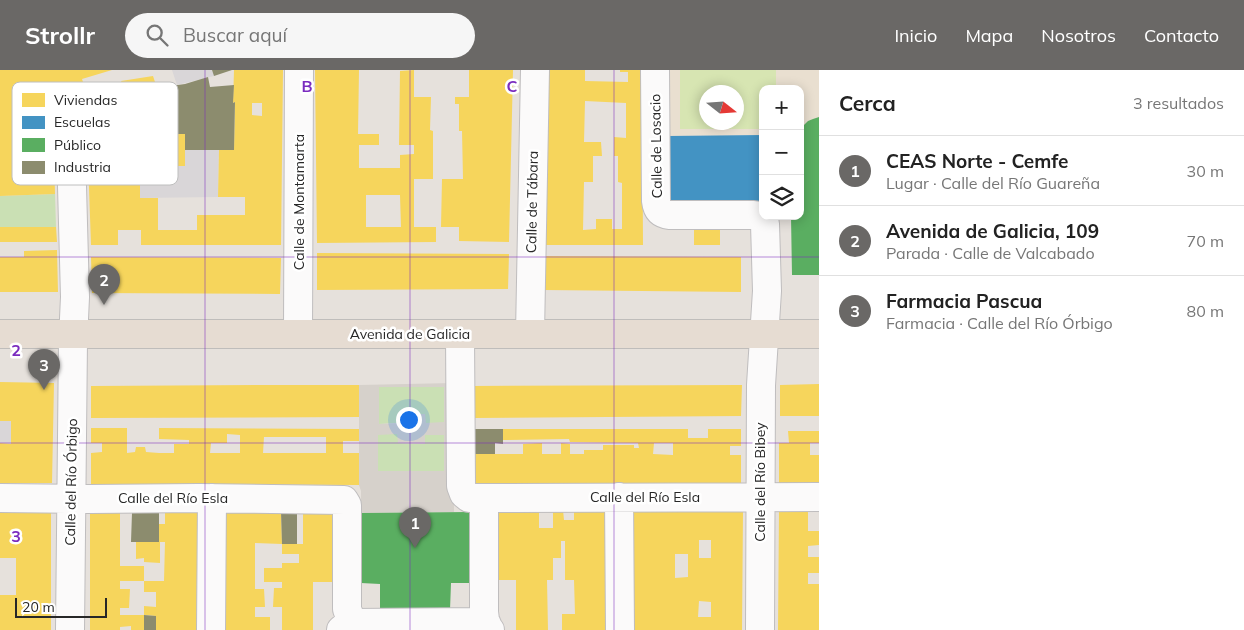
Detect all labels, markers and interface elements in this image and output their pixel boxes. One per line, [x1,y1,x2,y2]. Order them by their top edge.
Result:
search box [125,13,475,58]
text: Strollr [25,20,95,50]
icon: search [143,21,171,49]
text: Buscar aquí [183,23,287,47]
text: Inicio [894,24,937,47]
text: Mapa [965,24,1013,47]
text: Nosotros [1041,24,1116,47]
text: Contacto [1144,24,1219,47]
text: B [301,76,313,96]
text: C [507,76,518,96]
legend [12,82,178,185]
north arrow [699,85,744,130]
map controls [759,85,804,220]
button: + [759,85,804,130]
text: Cerca [839,90,896,116]
text: Viviendas [54,91,117,109]
text: 3 resultados [1133,93,1224,113]
street label: Calle de Losacio [646,94,666,198]
text: Escuelas [54,113,110,131]
button: − [759,130,804,175]
street label: Calle de Montamarta [290,134,308,270]
text: Público [54,136,101,154]
text: CEAS Norte - Cemfe [886,149,1068,173]
street label: Calle de Tábara [522,151,542,253]
text: Industria [54,158,111,176]
text: 1 [850,161,860,181]
text: 30 m [1187,161,1224,181]
text: Lugar · Calle del Río Guareña [886,173,1100,193]
button: layers [759,175,804,220]
text: Avenida de Galicia, 109 [886,219,1099,243]
text: 2 [850,231,860,251]
text: 70 m [1187,231,1224,251]
text: Parada · Calle de Valcabado [886,243,1095,263]
pin: 2 [88,264,120,305]
text: Farmacia Pascua [886,289,1042,313]
text: 3 [850,301,860,321]
text: 80 m [1187,301,1224,321]
text: Farmacia · Calle del Río Órbigo [886,313,1113,333]
street label: Avenida de Galicia [350,325,470,343]
text: 2 [11,340,21,360]
pin: 3 [28,349,60,390]
your location [396,407,422,433]
street label: Calle del Río Órbigo [61,418,81,546]
street label: Calle del Río Bibey [751,422,769,542]
street label: Calle del Río Esla [590,488,700,506]
street label: Calle del Río Esla [118,489,228,507]
pin: 1 [399,507,431,548]
text: 3 [11,526,21,546]
scale bar [15,595,108,618]
text: 20 m [22,598,55,616]

